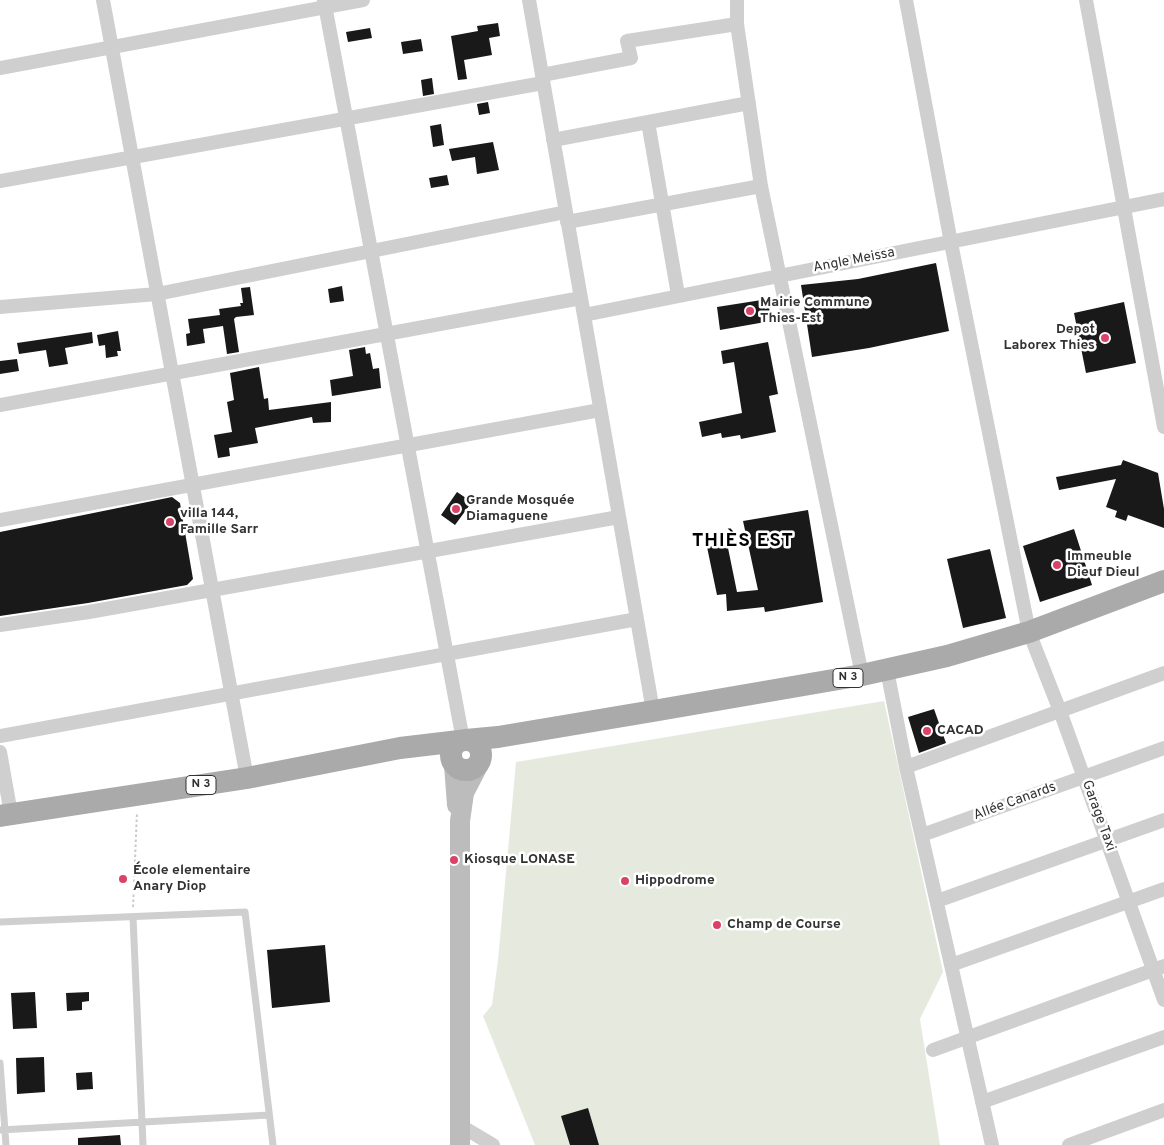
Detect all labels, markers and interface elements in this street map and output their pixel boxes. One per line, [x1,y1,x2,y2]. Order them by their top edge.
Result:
street label: Angle Meissa [812,245,896,277]
place label: Mairie Commune Thies-Est [760,295,870,328]
marker: Mairie Commune Thies-Est [744,305,756,317]
place label: Depot Laborex Thies [1004,322,1095,354]
marker: Depot Laborex Thies [1099,332,1111,344]
place label: Grande Mosquée Diamaguene [466,493,575,526]
marker: Grande Mosquée Diamaguene [450,503,462,515]
place label: villa 144, Famille Sarr [180,506,258,538]
marker: villa 144, Famille Sarr [164,516,176,528]
district label: THIÈS EST [691,531,795,553]
place label: Immeuble Dieuf Dieul [1067,549,1140,582]
marker: Immeuble Dieuf Dieul [1051,559,1063,571]
road number: N 3 [833,668,863,688]
place label: CACAD [937,723,984,739]
marker: CACAD [921,725,933,737]
road number: N 3 [186,776,216,794]
street label: Garage Taxi [1077,778,1119,854]
street label: Allée Canards [971,779,1059,825]
place label: Kiosque LONASE [464,852,575,868]
marker: Kiosque LONASE [448,854,460,866]
place label: École elementaire Anary Diop [133,863,251,896]
marker: École elementaire Anary Diop [117,873,129,885]
place label: Hippodrome [635,873,715,889]
marker: Hippodrome [619,875,631,887]
place label: Champ de Course [727,917,841,933]
marker: Champ de Course [711,919,723,931]

